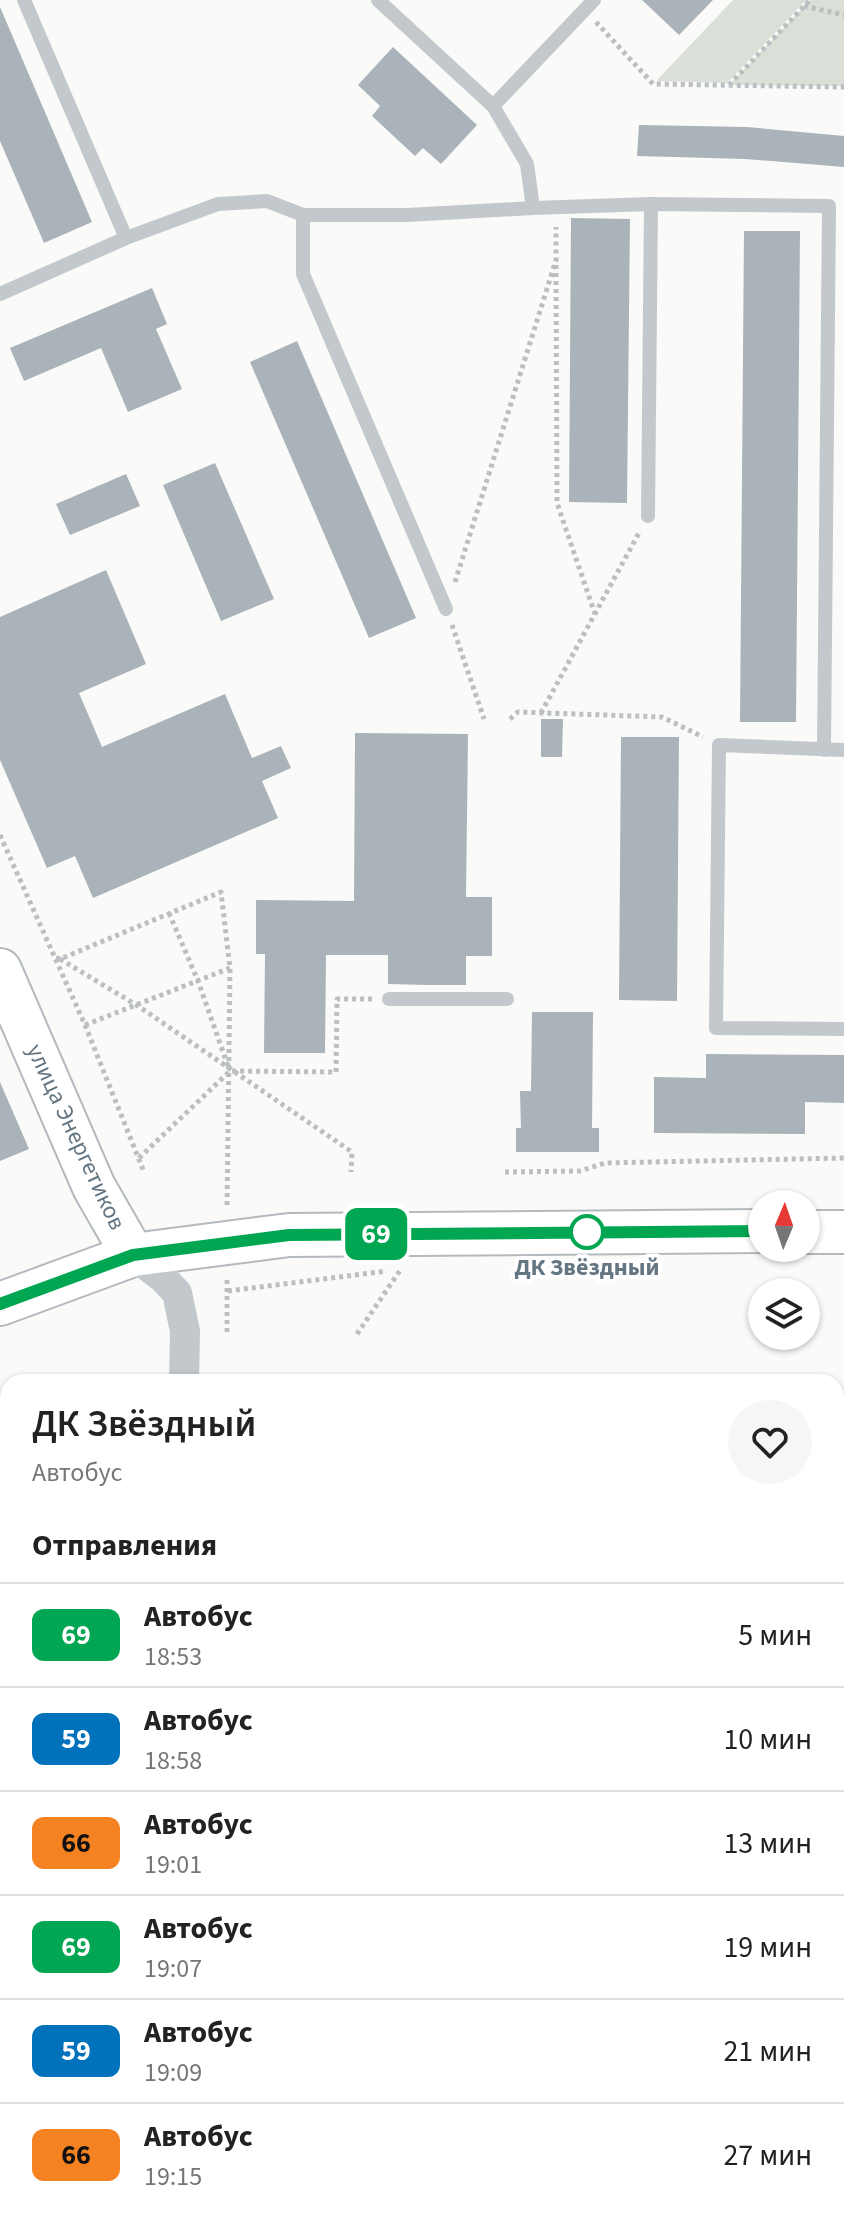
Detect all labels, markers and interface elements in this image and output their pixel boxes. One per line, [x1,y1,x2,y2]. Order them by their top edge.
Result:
street label: улица Энергетиков [17,1038,135,1236]
north arrow [748,1190,820,1262]
map controls [748,1190,820,1350]
line badge: 69 [340,1208,412,1260]
text: 69 [361,1214,391,1254]
marker: ДК Звёздный [570,1215,604,1249]
place label: ДК Звёздный [514,1250,660,1285]
button: layers [748,1278,820,1350]
text: ДК Звёздный [32,1397,256,1451]
button: heart [728,1400,812,1484]
text: Автобус [32,1454,122,1491]
text: Отправления [32,1524,217,1567]
text: Автобус [144,1595,253,1638]
text: 5 мин [738,1614,812,1657]
text: 69 [61,1615,91,1655]
text: 18:53 [144,1638,202,1675]
text: Автобус [144,1699,253,1742]
text: 10 мин [723,1718,812,1761]
text: 59 [61,1719,91,1759]
text: 18:58 [144,1742,202,1779]
text: Автобус [144,1803,253,1846]
text: 13 мин [723,1822,812,1865]
text: 66 [61,1823,91,1863]
text: 19:01 [144,1846,202,1883]
text: Автобус [144,1907,253,1950]
text: 19 мин [723,1926,812,1969]
text: 69 [61,1927,91,1967]
text: 19:07 [144,1950,202,1987]
text: Автобус [144,2011,253,2054]
text: 21 мин [723,2030,812,2073]
text: 59 [61,2031,91,2071]
text: 19:09 [144,2054,202,2091]
text: Автобус [144,2115,253,2158]
text: 27 мин [723,2134,812,2177]
text: 66 [61,2135,91,2175]
text: 19:15 [144,2158,202,2195]

